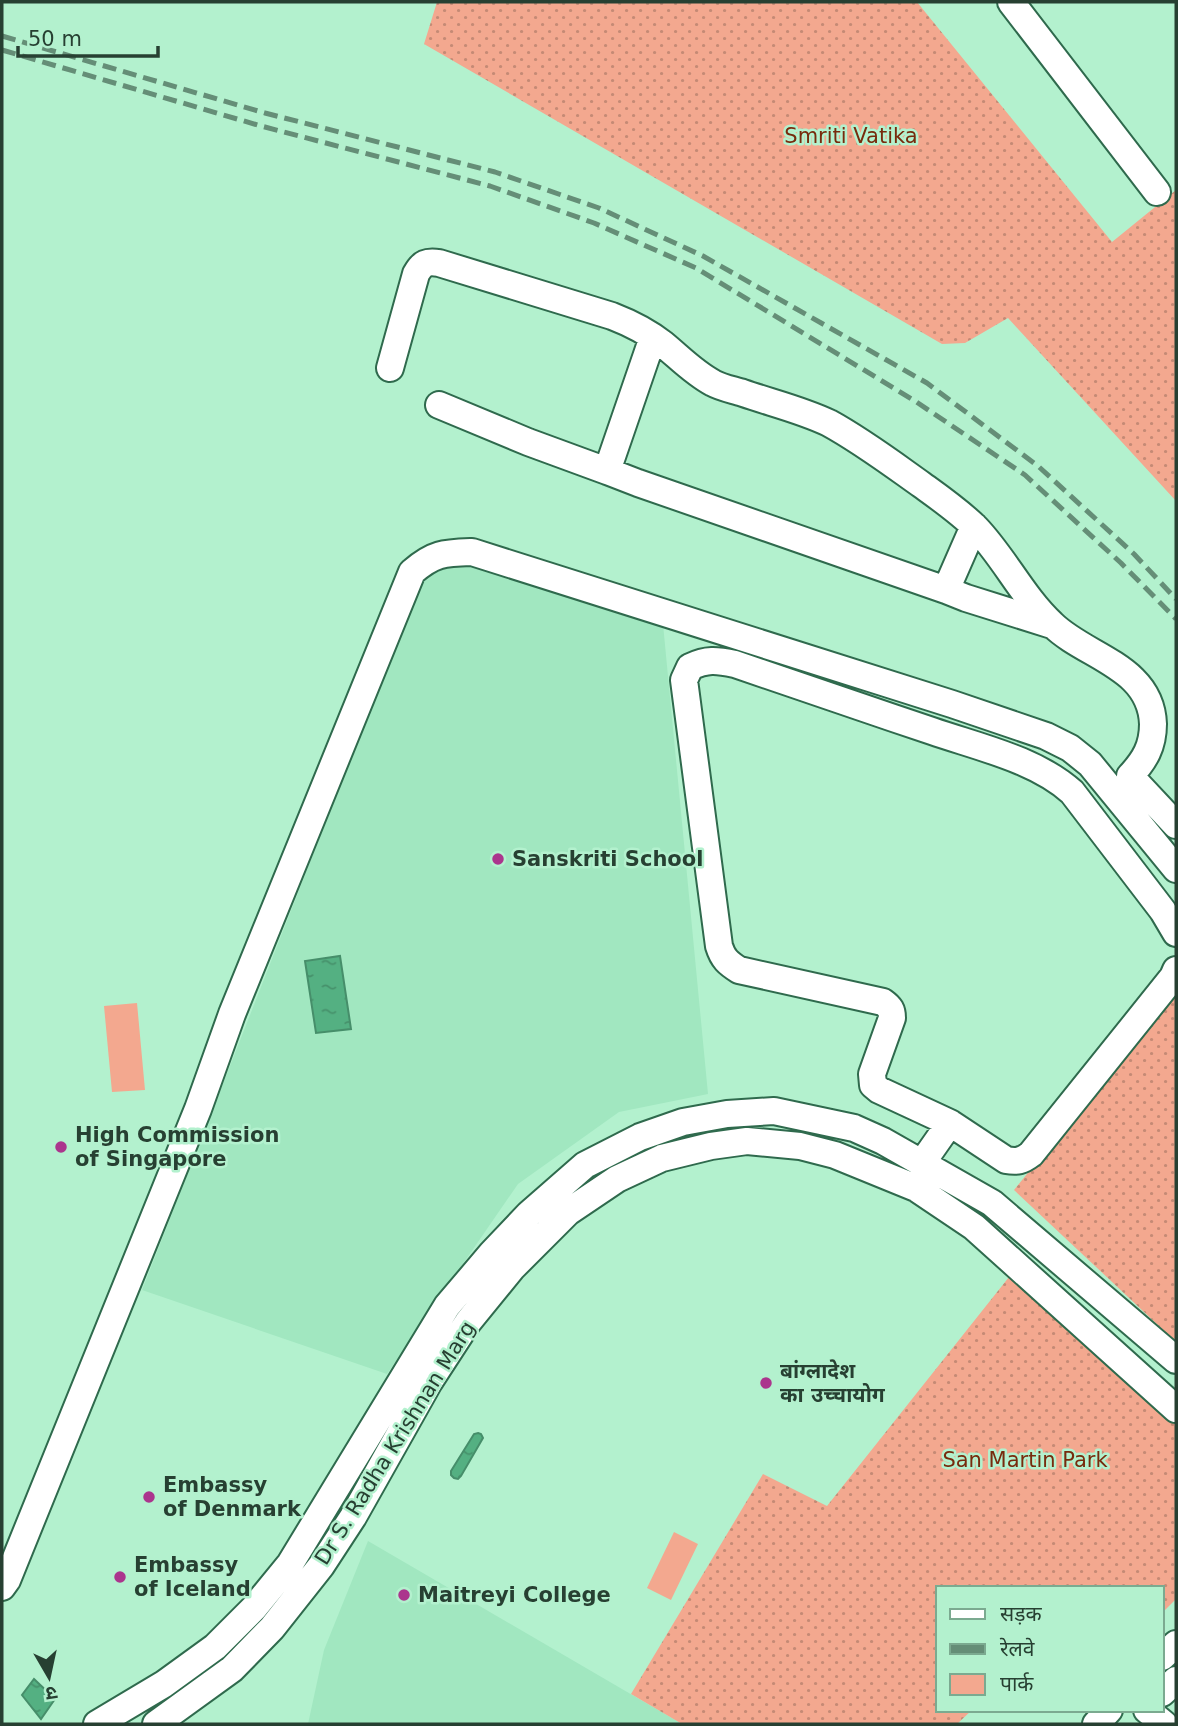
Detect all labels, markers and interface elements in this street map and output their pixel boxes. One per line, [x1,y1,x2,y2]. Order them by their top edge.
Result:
scale bar [18,14,158,58]
text: 50 m [28,27,82,51]
park label: Smriti Vatika [784,124,918,148]
place label: Sanskriti School [512,847,703,871]
marker: Sanskriti School [490,851,506,867]
place label: High Commission of Singapore [75,1123,279,1171]
marker: High Commission of Singapore [53,1139,69,1155]
street label: Dr S. Radha Krishnan Marg [310,1317,480,1569]
place label: बांग्लादेश का उच्चायोग [780,1359,886,1407]
marker: बांग्लादेश का उच्चायोग [758,1375,774,1391]
park label: San Martin Park [942,1448,1108,1472]
place label: Embassy of Denmark [163,1473,302,1521]
marker: Embassy of Denmark [141,1489,157,1505]
place label: Embassy of Iceland [134,1553,251,1601]
marker: Embassy of Iceland [112,1569,128,1585]
place label: Maitreyi College [418,1583,611,1607]
legend [936,1586,1164,1712]
marker: Maitreyi College [396,1587,412,1603]
text: सड़क [1000,1602,1042,1626]
text: रेलवे [999,1637,1035,1661]
north arrow [14,1642,84,1712]
text: पार्क [1000,1672,1034,1696]
text: उ [44,1682,59,1706]

